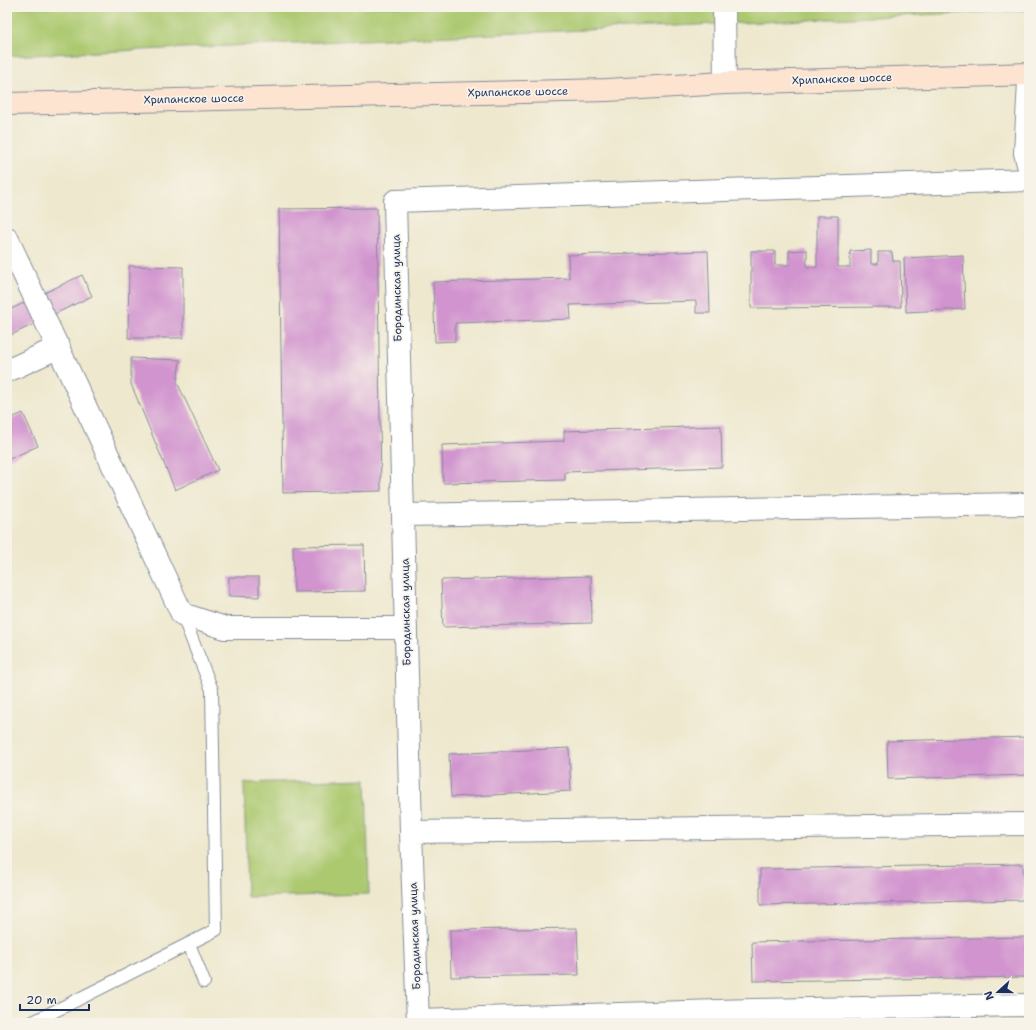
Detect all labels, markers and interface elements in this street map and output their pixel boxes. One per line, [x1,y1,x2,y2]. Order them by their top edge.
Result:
street label: Хрипанское шоссе [792,70,892,88]
street label: Хрипанское шоссе [468,84,568,100]
street label: Хрипанское шоссе [144,91,244,107]
street label: Бородинская улица [389,234,405,342]
street label: Бородинская улица [398,558,414,666]
street label: Бородинская улица [406,882,424,990]
north arrow [978,972,1018,1012]
scale bar [20,986,89,1012]
text: N [980,988,998,1002]
text: 20 m [26,992,57,1008]

